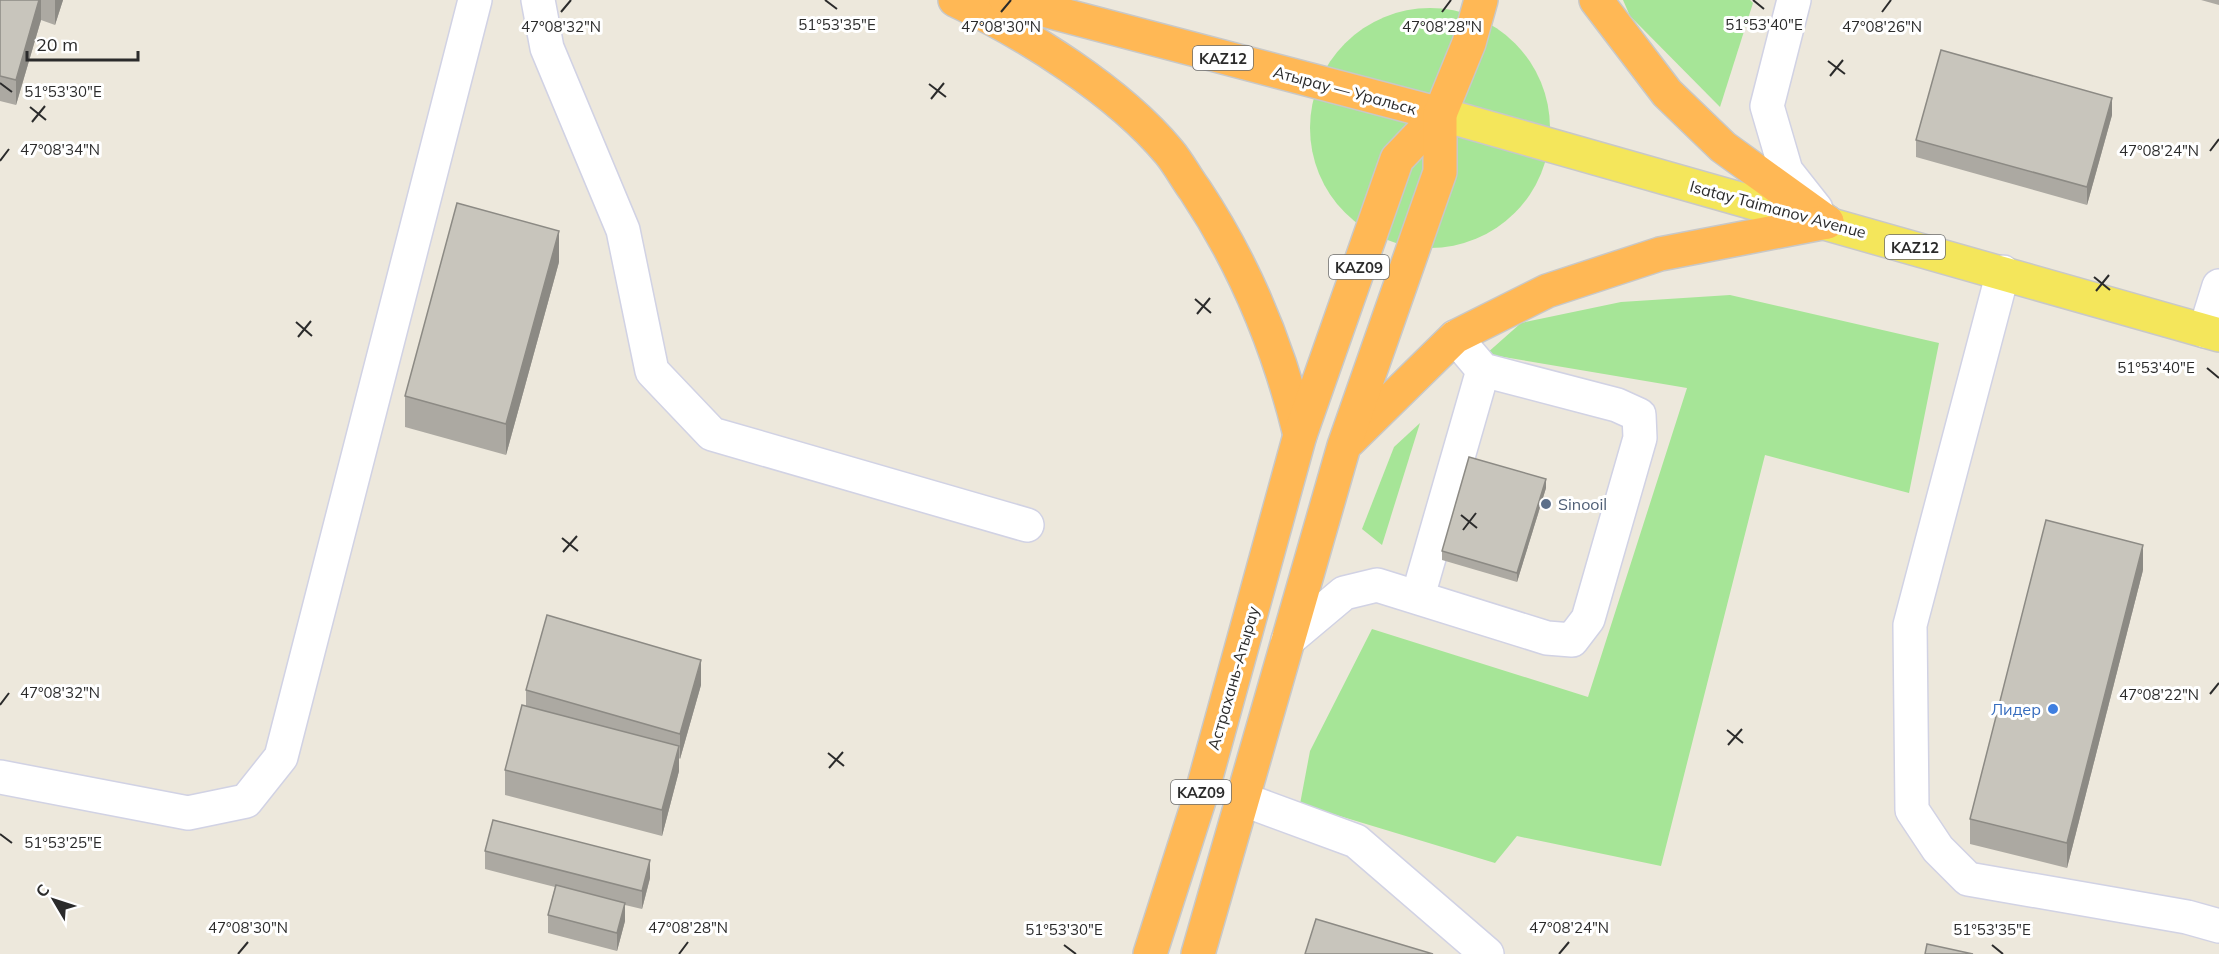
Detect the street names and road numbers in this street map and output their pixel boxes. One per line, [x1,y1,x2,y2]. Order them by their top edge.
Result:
road number: KAZ12 [1193,46,1253,70]
street label: Атырау — Уральск [1271,61,1419,119]
street label: Isatay Taimanov Avenue [1688,176,1868,242]
road number: KAZ12 [1885,235,1945,259]
road number: KAZ09 [1329,255,1389,279]
street label: Астрахань-Атырау [1203,603,1263,752]
road number: KAZ09 [1171,780,1231,804]

